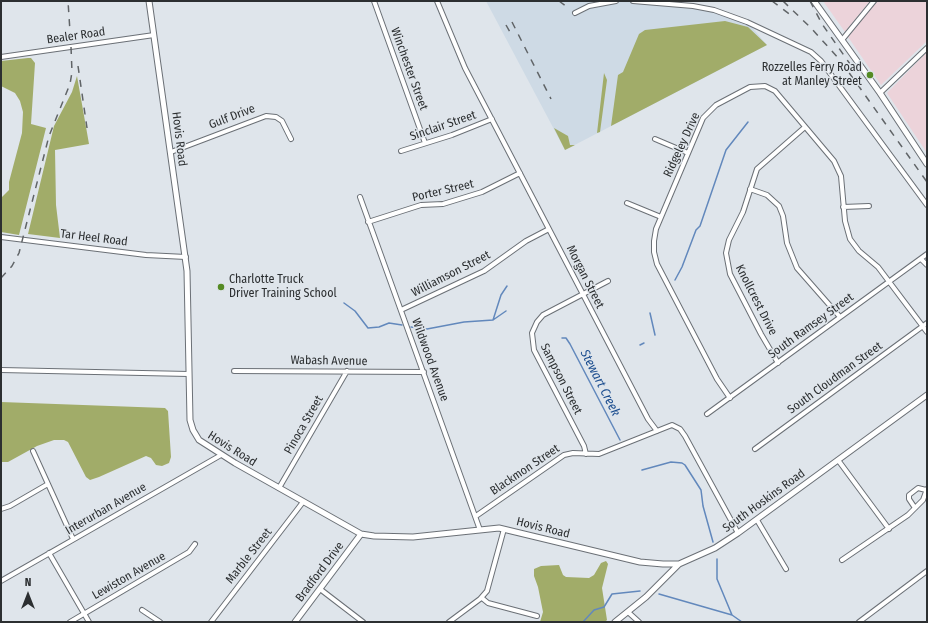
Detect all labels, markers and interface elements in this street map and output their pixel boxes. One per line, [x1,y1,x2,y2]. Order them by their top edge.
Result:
street label: Bealer Road [46,25,106,47]
street label: Winchester Street [387,26,431,112]
place label: Rozzelles Ferry Road at Manley Street [762,61,862,89]
marker: Rozzelles Ferry Road at Manley Street [865,70,875,80]
street label: Gulf Drive [207,102,257,132]
street label: Sinclair Street [408,108,478,144]
street label: Ridgeley Drive [661,110,703,180]
street label: Hovis Road [169,111,189,167]
street label: Porter Street [411,177,475,205]
street label: Tar Heel Road [59,227,129,249]
street label: Morgan Street [563,243,607,311]
street label: Williamson Street [409,248,493,300]
street label: Knollcrest Drive [732,262,780,338]
place label: Charlotte Truck Driver Training School [229,273,337,301]
marker: Charlotte Truck Driver Training School [216,282,226,292]
street label: South Ramsey Street [766,290,856,362]
street label: Wildwood Avenue [408,316,452,404]
street label: South Cloudman Street [785,339,885,417]
street label: Sampson Street [537,341,585,417]
water label: Stewart Creek [577,347,623,419]
street label: Wabash Avenue [290,353,368,369]
street label: Pinoca Street [281,393,327,457]
street label: Hovis Road [205,428,259,470]
street label: Blackmon Street [488,442,562,498]
street label: South Hoskins Road [720,466,808,536]
street label: Interurban Avenue [63,480,149,538]
street label: Hovis Road [515,514,571,542]
street label: Marble Street [223,525,275,587]
street label: Bradford Drive [293,539,347,605]
street label: Lewiston Avenue [90,549,168,603]
north arrow [8,575,48,615]
text: N [25,576,31,589]

